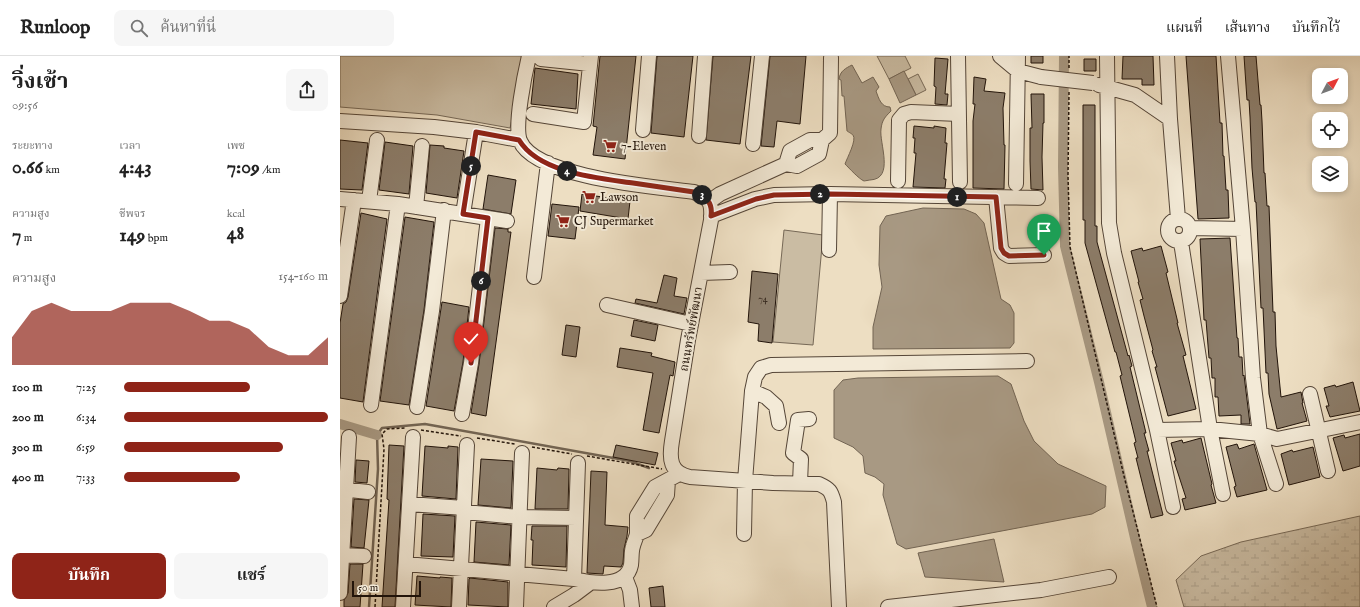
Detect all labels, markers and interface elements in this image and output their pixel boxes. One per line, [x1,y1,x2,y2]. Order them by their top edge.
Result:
search box [114,10,394,46]
text: Runloop [20,16,90,40]
icon: search [128,17,150,39]
text: ค้นหาที่นี่ [160,18,216,37]
text: แผนที่ [1166,19,1203,37]
text: เส้นทาง [1225,19,1270,37]
text: บันทึกไว้ [1292,19,1340,37]
text: วิ่งเช้า [12,68,68,96]
north arrow [1312,68,1348,104]
map controls [1312,68,1348,192]
button: share [286,69,328,111]
text: 09:56 [12,97,38,114]
button: locate [1312,112,1348,148]
supermarket icon: 7-Eleven [602,138,618,154]
text: ระยะทาง [12,139,53,153]
text: เวลา [119,139,141,153]
text: เพซ [227,139,245,153]
place label: 7-Eleven [621,139,667,154]
text: 0.66 [12,155,43,180]
text: 4:43 [119,155,152,180]
text: 7:09 [227,155,260,180]
pin: 5 [461,156,481,176]
button: layers [1312,156,1348,192]
text: 5 [469,159,473,173]
pin: 4 [557,161,577,181]
text: km [43,163,60,177]
text: /km [260,163,280,177]
text: 4 [564,164,570,178]
pin: 2 [810,184,830,204]
pin: 3 [692,185,712,205]
text: 2 [817,187,823,201]
pin: 1 [947,187,967,207]
text: 3 [700,188,704,202]
supermarket icon: Lawson [581,189,597,205]
place label: Lawson [600,190,639,205]
text: 1 [955,190,959,204]
text: ความสูง [12,207,50,221]
text: ชีพจร [119,207,145,221]
text: kcal [227,207,245,221]
supermarket icon: CJ Supermarket [555,213,571,229]
place label: CJ Supermarket [574,214,654,230]
pin [1027,214,1061,255]
icon: arrive [1033,220,1055,242]
text: 48 [227,221,244,246]
text: 7 [12,223,21,248]
text: 149 [119,223,145,248]
text: m [21,231,32,245]
text: bpm [145,231,168,245]
text: 154–160 m [278,268,328,285]
text: ความสูง [12,270,56,287]
pin: 6 [471,271,491,291]
text: 6 [479,274,483,288]
street label: ถนนทรัพย์พัฒนา [677,286,706,373]
house number: 74 [758,293,768,306]
pin [454,322,488,363]
icon: check [460,328,482,350]
text: 100 m [12,379,42,396]
text: 7:25 [76,379,96,396]
text: 200 m [12,409,44,426]
text: 6:34 [76,409,96,426]
text: 300 m [12,439,43,456]
text: 6:59 [76,439,95,456]
text: 400 m [12,469,44,486]
text: 7:33 [76,469,95,486]
button: บันทึก [12,553,166,599]
button: แชร์ [174,553,328,599]
scale bar [352,579,421,598]
text: 50 m [358,581,378,595]

